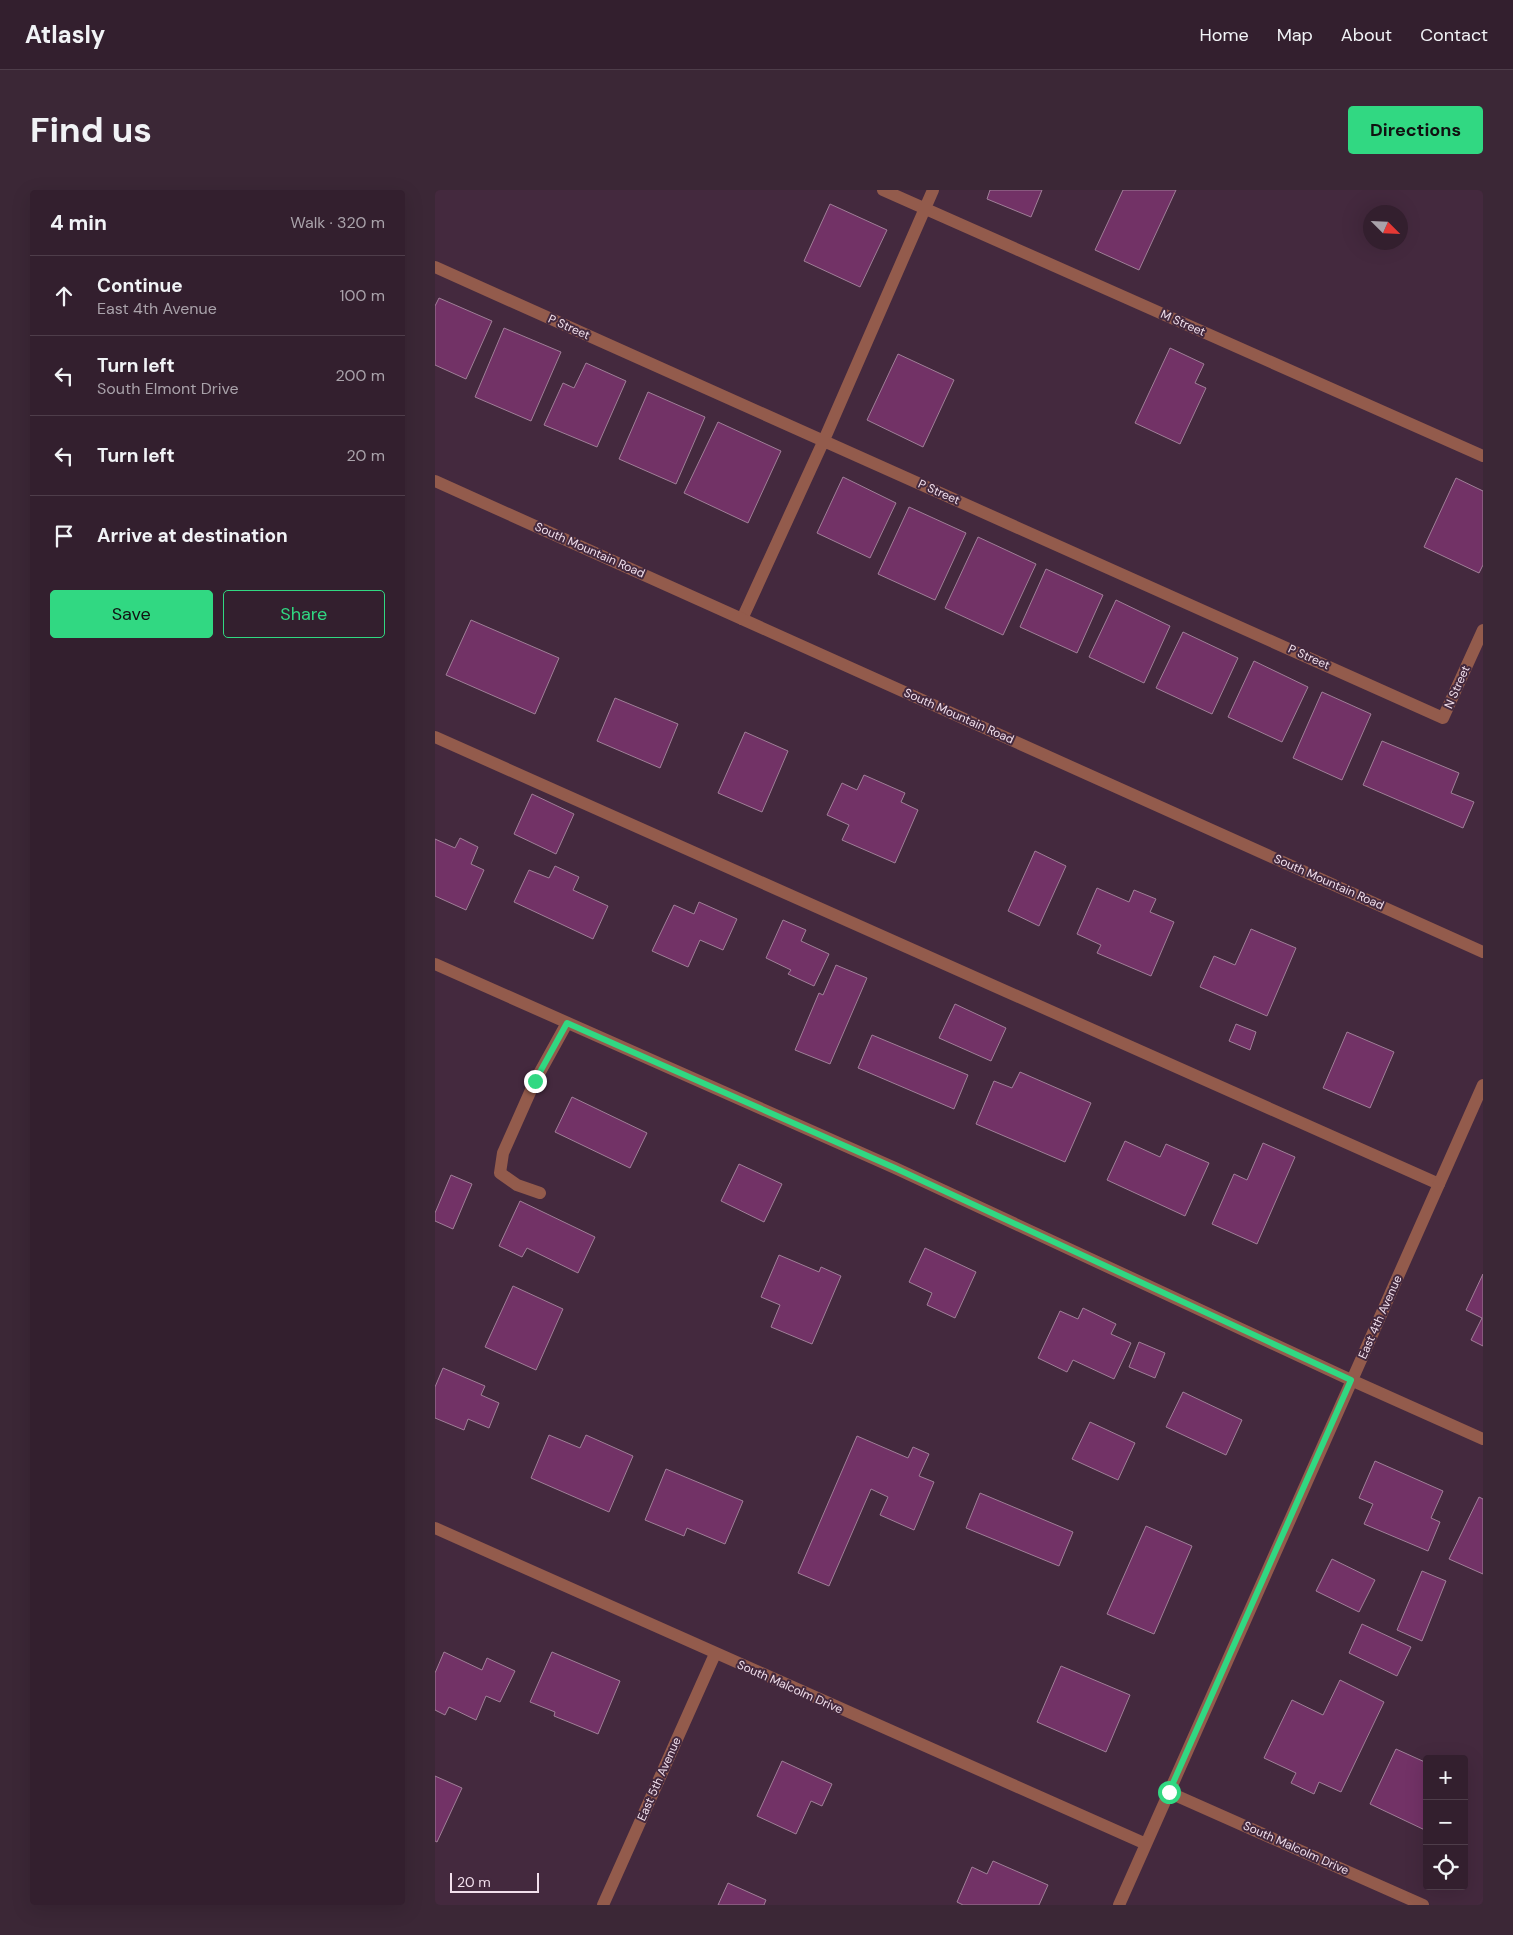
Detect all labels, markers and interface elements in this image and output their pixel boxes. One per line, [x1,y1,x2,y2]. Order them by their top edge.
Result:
text: Atlasly [25,19,105,50]
text: Home [1199,23,1249,47]
text: Map [1277,23,1313,47]
text: About [1341,23,1392,47]
text: Contact [1420,23,1488,47]
button: Directions [1348,106,1483,154]
text: Find us [30,107,152,153]
north arrow [1363,205,1408,250]
text: 4 min [50,209,107,237]
text: Walk · 320 m [290,212,385,233]
text: Continue [97,273,183,298]
icon: ahead [50,282,78,310]
text: 100 m [340,285,385,306]
text: East 4th Avenue [97,298,217,319]
street label: M Street [1158,306,1208,340]
street label: P Street [546,311,593,343]
text: Turn left [97,353,175,378]
icon: left [50,362,78,390]
text: 200 m [336,365,385,386]
text: South Elmont Drive [97,378,239,399]
icon: left [50,442,78,470]
text: Turn left [97,443,175,468]
text: 20 m [346,445,385,466]
street label: P Street [916,476,963,508]
street label: South Mountain Road [532,519,648,581]
icon: arrive [50,522,78,550]
text: Arrive at destination [97,523,288,548]
button: Save [50,590,213,638]
button: Share [223,590,385,638]
street label: P Street [1286,641,1333,673]
street label: N Street [1440,663,1474,711]
street label: South Mountain Road [901,685,1017,747]
street label: South Mountain Road [1271,851,1387,913]
route end [524,1070,547,1093]
street label: East 4th Avenue [1354,1273,1406,1361]
street label: South Malcolm Drive [735,1657,845,1718]
street label: East 5th Avenue [633,1735,685,1823]
map controls [1423,1755,1468,1890]
button: + [1423,1755,1468,1800]
route start [1158,1781,1181,1804]
button: − [1423,1800,1468,1845]
street label: South Malcolm Drive [1241,1818,1351,1879]
button: locate [1423,1845,1468,1890]
scale bar [450,1870,539,1893]
text: 20 m [457,1873,491,1891]

